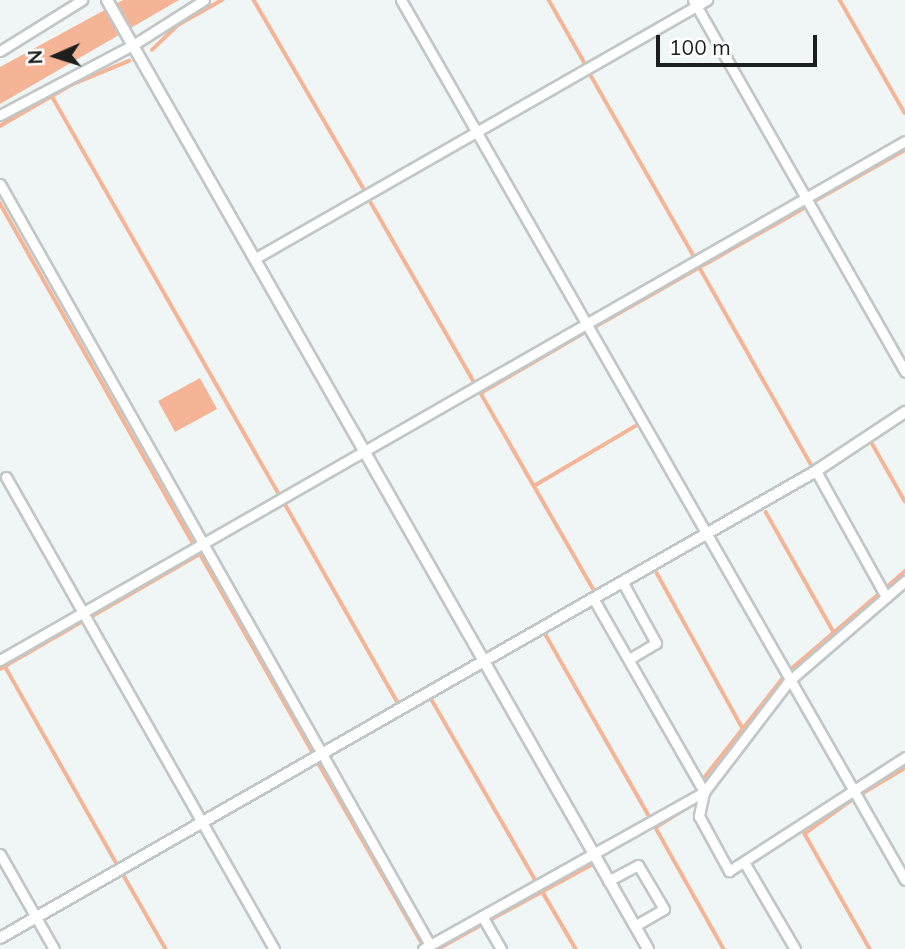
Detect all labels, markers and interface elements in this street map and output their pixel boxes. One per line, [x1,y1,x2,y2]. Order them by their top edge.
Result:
north arrow [21,21,91,91]
scale bar [660,21,821,65]
text: 100 m [669,34,731,60]
text: N [23,49,47,65]

